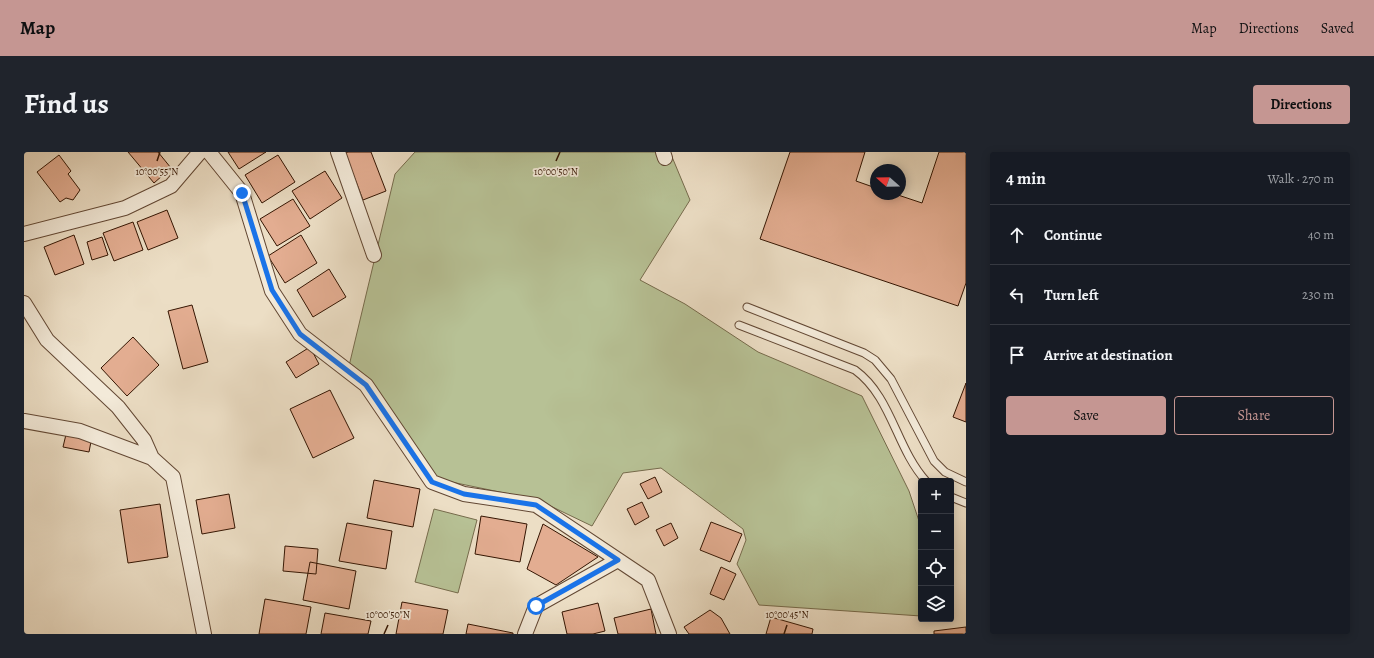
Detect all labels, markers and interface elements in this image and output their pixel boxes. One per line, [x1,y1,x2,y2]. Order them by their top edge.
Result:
text: Map [20,15,55,41]
text: Map [1191,19,1217,38]
text: Directions [1239,19,1299,38]
text: Saved [1321,19,1354,38]
text: Find us [24,85,109,123]
button: Directions [1253,85,1350,124]
north arrow [870,164,906,200]
text: 10°00'55"N [136,165,178,178]
text: 10°00'50"N [534,165,578,178]
text: 4 min [1006,167,1046,190]
text: Walk · 270 m [1268,170,1334,187]
route end [233,184,251,202]
icon: ahead [1006,224,1028,246]
text: Continue [1044,225,1102,245]
text: 40 m [1308,226,1334,243]
icon: left [1006,284,1028,306]
text: Turn left [1044,285,1099,305]
text: 230 m [1302,286,1334,303]
icon: arrive [1006,344,1028,366]
text: Arrive at destination [1044,345,1173,365]
button: Save [1006,396,1166,435]
button: Share [1174,396,1334,435]
map controls [918,478,954,622]
button: + [918,478,954,514]
button: − [918,514,954,550]
button: locate [918,550,954,586]
button: layers [918,586,954,622]
route start [527,597,545,615]
text: 10°00'50"N [366,608,410,621]
text: 10°00'45"N [765,608,809,621]

